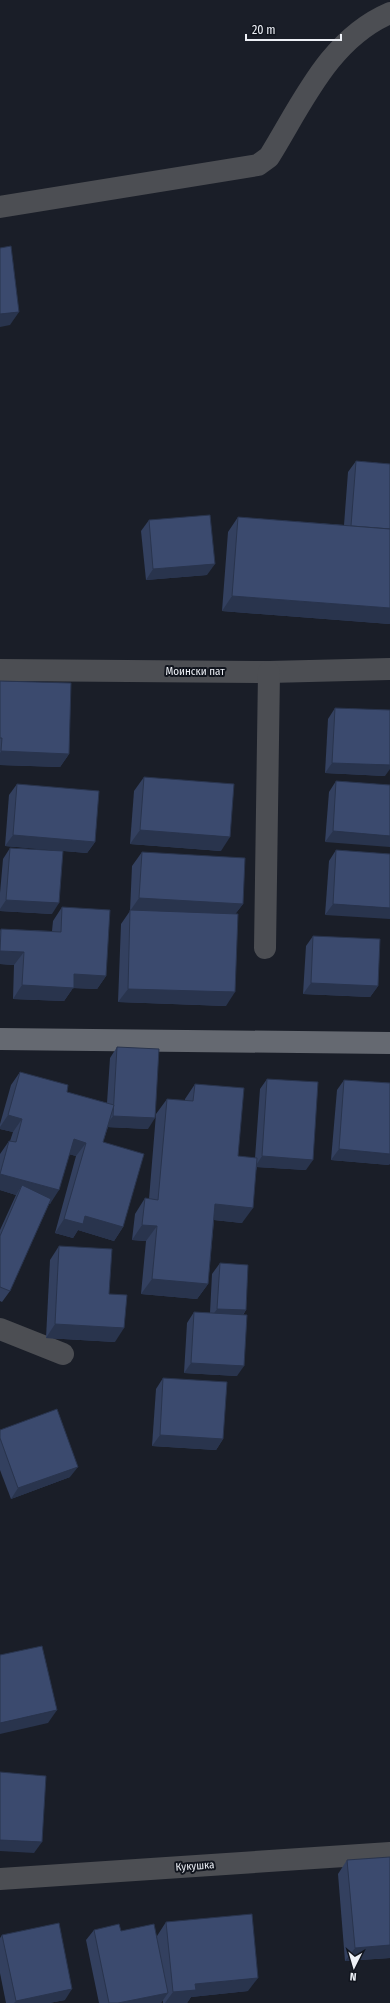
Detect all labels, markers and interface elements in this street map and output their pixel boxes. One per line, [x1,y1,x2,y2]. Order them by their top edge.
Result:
scale bar [246,16,341,42]
text: 20 m [252,23,276,37]
street label: Моински пат [165,665,225,678]
street label: Кукушка [175,1858,215,1874]
north arrow [334,1947,374,1987]
text: N [349,1970,357,1983]

